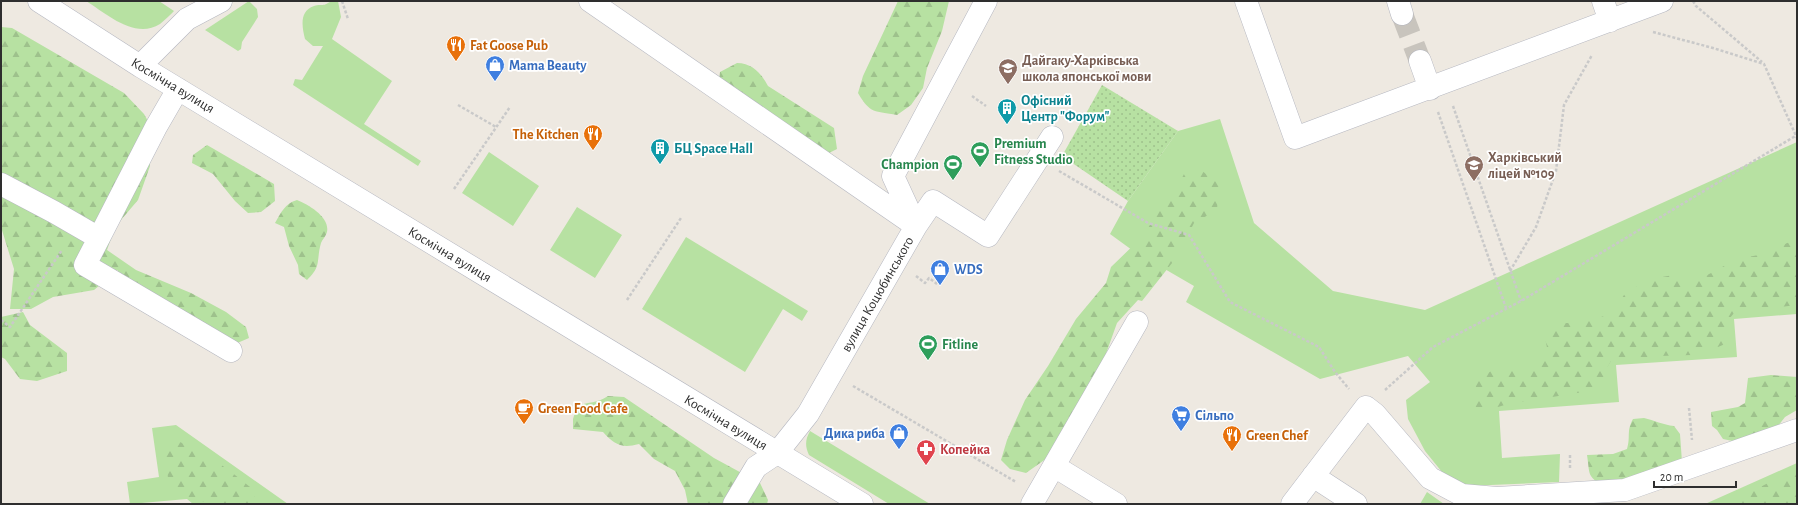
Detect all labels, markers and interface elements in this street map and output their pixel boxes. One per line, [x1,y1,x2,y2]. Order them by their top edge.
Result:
restaurant icon: Fat Goose Pub [445,34,467,62]
place label: Fat Goose Pub [470,39,548,53]
shop icon: Mama Beauty [484,54,506,82]
place label: Дайгаку-Харківська школа японської мови [1022,54,1151,84]
street label: Космічна вулиця [128,56,217,116]
school or university icon: Дайгаку-Харківська школа японської мови [997,57,1019,85]
place label: Mama Beauty [509,59,587,73]
place label: Офісний Центр "Форум" [1021,94,1110,124]
building icon: Офісний Центр "Форум" [996,97,1018,125]
restaurant icon: The Kitchen [582,123,604,151]
place label: The Kitchen [512,128,579,142]
building icon: БЦ Space Hall [649,137,671,165]
place label: Premium Fitness Studio [994,137,1073,167]
sports icon: Premium Fitness Studio [969,140,991,168]
place label: БЦ Space Hall [674,142,753,156]
place label: Харківський ліцей №109 [1488,151,1562,181]
sports icon: Champion [942,153,964,181]
school or university icon: Харківський ліцей №109 [1463,154,1485,182]
place label: Champion [881,158,939,172]
street label: Космічна вулиця [405,225,494,285]
street label: вулиця Коцюбинського [839,234,917,355]
shop icon: WDS [929,258,951,286]
place label: WDS [954,263,983,277]
sports icon: Fitline [917,333,939,361]
place label: Fitline [942,338,979,352]
street label: Космічна вулиця [681,393,770,453]
cafe icon: Green Food Cafe [513,397,535,425]
place label: Green Food Cafe [538,402,628,416]
supermarket icon: Сільпо [1170,404,1192,432]
place label: Сільпо [1195,409,1234,423]
shop icon: Дика риба [888,422,910,450]
restaurant icon: Green Chef [1221,424,1243,452]
place label: Дика риба [824,427,885,441]
place label: Green Chef [1246,429,1309,443]
pharmacy icon: Копейка [915,438,937,466]
place label: Копейка [940,443,991,457]
scale bar [1654,463,1736,489]
text: 20 m [1660,471,1683,483]

